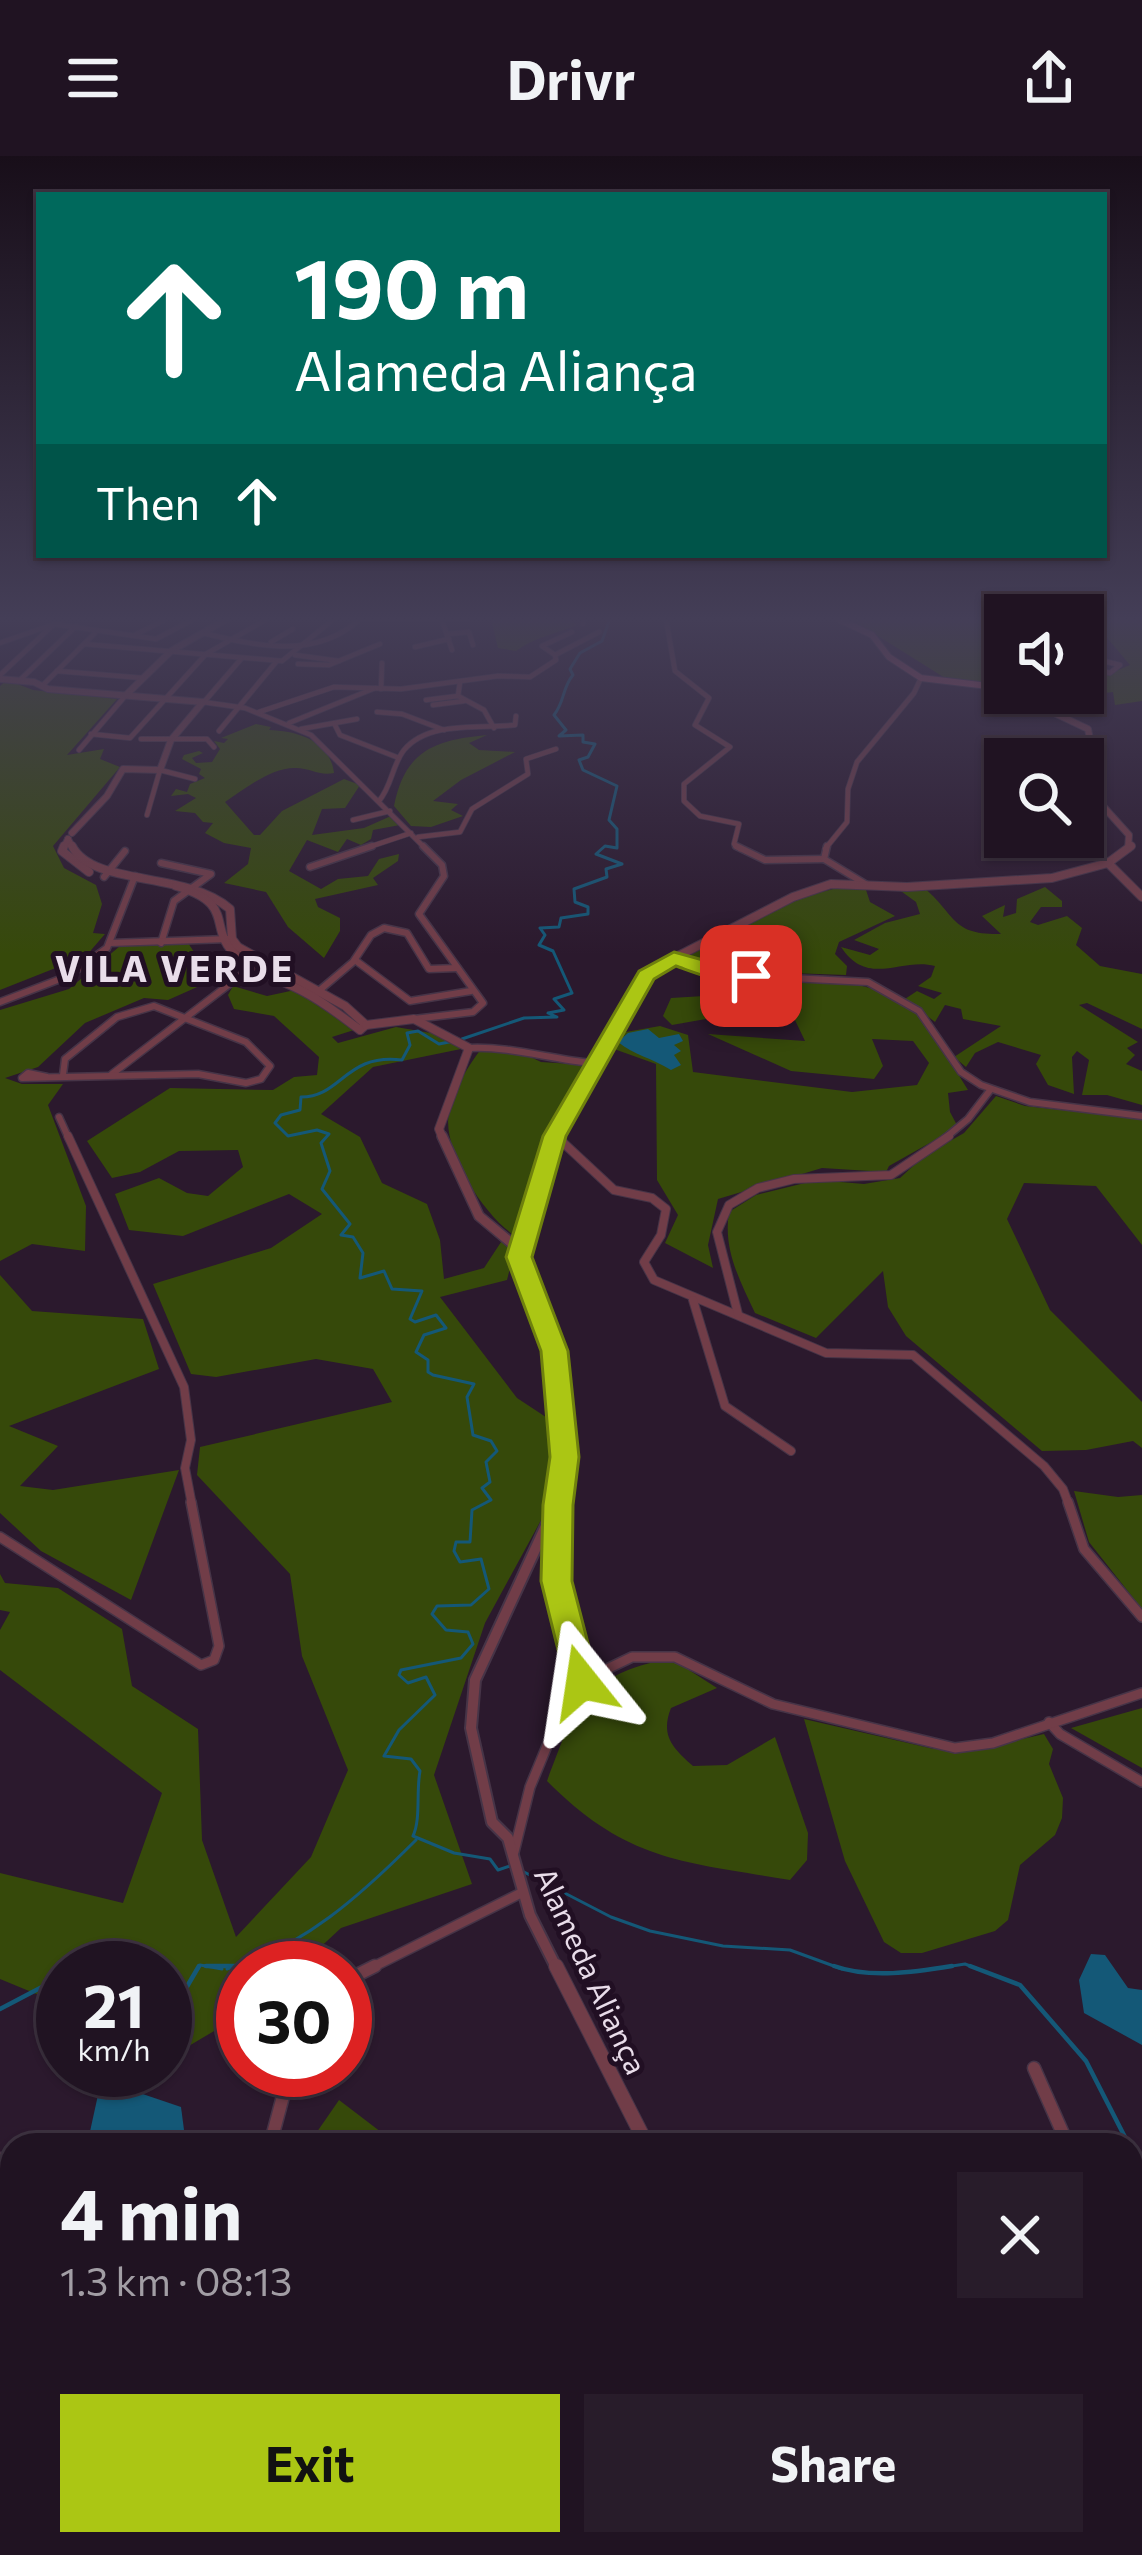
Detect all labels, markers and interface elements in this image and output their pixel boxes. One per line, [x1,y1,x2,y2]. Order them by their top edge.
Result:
icon: menu [60,45,126,111]
text: Drivr [507,45,635,111]
icon: share [1016,45,1082,111]
text: 190 m [294,234,529,336]
icon: ahead [96,240,252,396]
text: Alameda Aliança [294,336,698,402]
icon: ahead [224,468,290,534]
text: Then [96,474,200,529]
map controls [984,594,1104,858]
button: sound [984,594,1104,714]
button: search [984,738,1104,858]
pin [700,925,802,1027]
icon: arrive [718,943,784,1009]
district label: VILA VERDE [55,945,295,989]
position arrow [519,1619,645,1745]
street label: Alameda Aliança [528,1861,656,2079]
speed limit sign: 30 [216,1941,372,2097]
text: 21 [83,1967,145,2040]
text: km/h [78,2030,150,2067]
text: 4 min [60,2167,242,2255]
button: close [957,2172,1083,2298]
text: 1.3 km · 08:13 [60,2256,292,2304]
button: Exit [60,2394,560,2532]
button: Share [584,2394,1083,2532]

